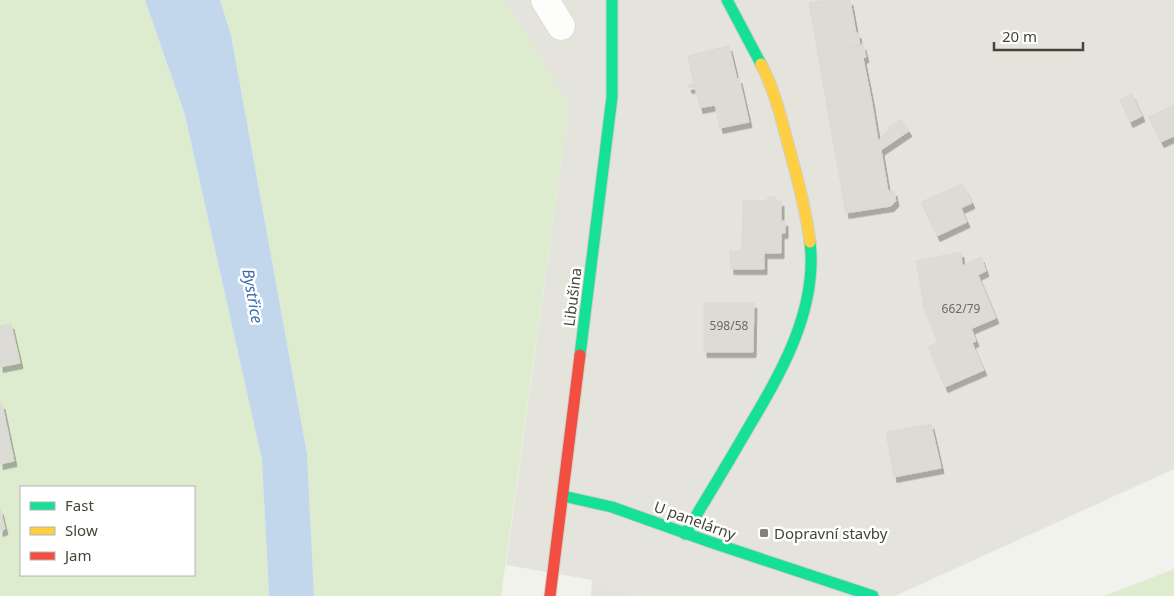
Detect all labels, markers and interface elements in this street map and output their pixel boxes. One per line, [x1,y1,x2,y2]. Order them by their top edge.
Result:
scale bar [994,20,1083,52]
text: 20 m [1002,26,1037,46]
water label: Bystřice [237,267,269,325]
street label: Libušina [558,267,586,327]
house number: 662/79 [942,300,981,317]
house number: 598/58 [710,317,749,334]
legend [20,486,195,576]
text: Fast [65,495,94,515]
street label: U panelárny [651,496,739,544]
text: Slow [65,520,98,540]
place label: Dopravní stavby [774,523,888,543]
marker: Dopravní stavby [758,527,770,539]
text: Jam [63,545,92,565]

